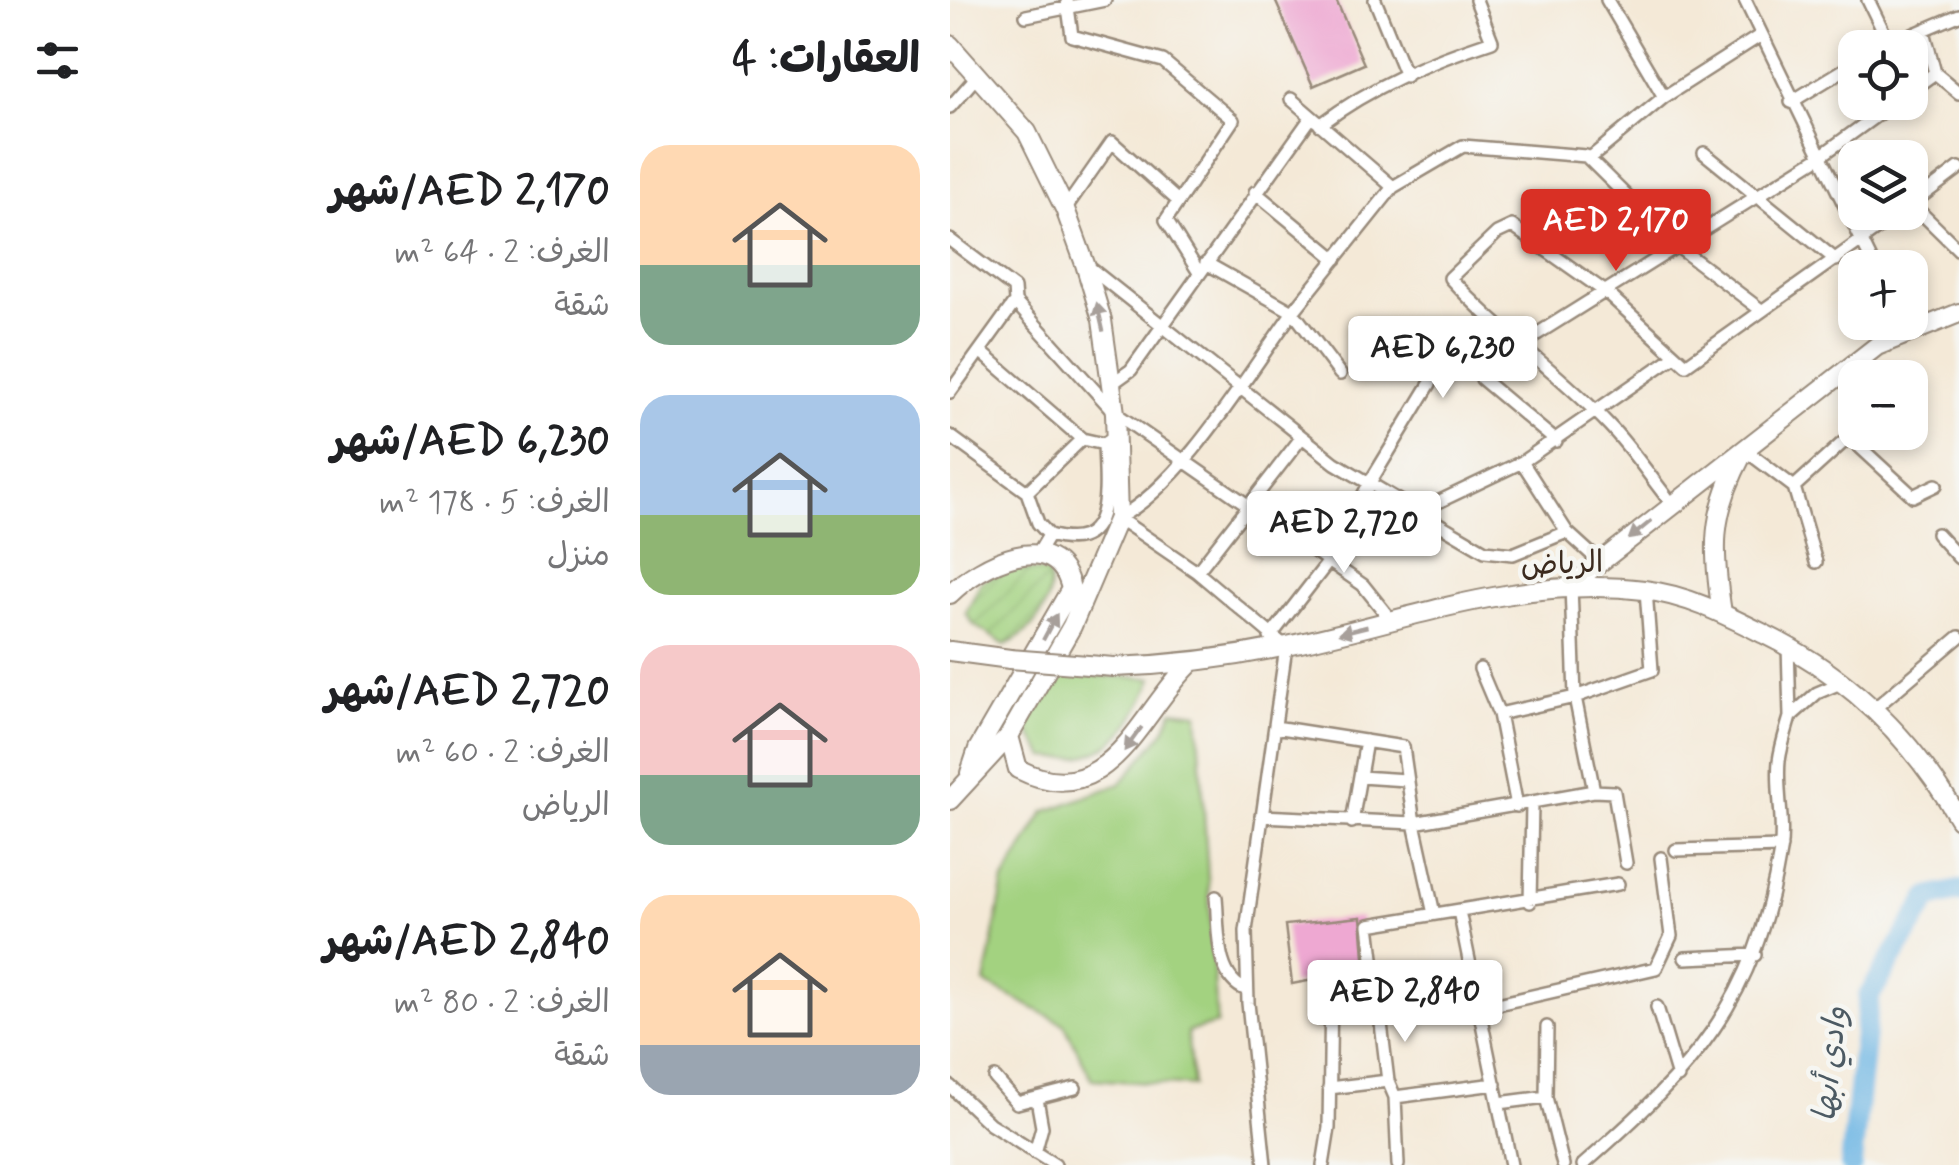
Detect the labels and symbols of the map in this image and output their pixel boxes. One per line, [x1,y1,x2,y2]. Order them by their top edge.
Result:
pin: AED 2,170 [1502,189,1730,274]
one-way arrow [1092,301,1107,332]
pin: AED 6,230 [1329,316,1557,401]
pin: AED 2,720 [1230,491,1458,576]
one-way arrow [1627,519,1652,541]
street label: الرياض [1520,544,1604,585]
one-way arrow [1041,613,1058,642]
one-way arrow [1337,622,1368,638]
one-way arrow [1124,726,1143,752]
pin: AED 2,840 [1291,960,1519,1045]
water label: وادي أبها [1804,1004,1858,1124]

